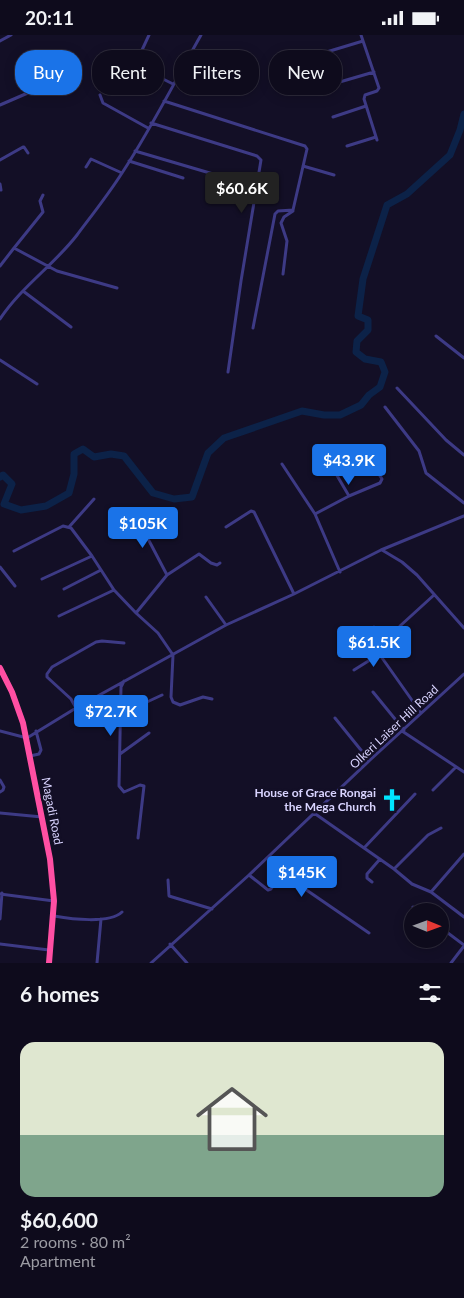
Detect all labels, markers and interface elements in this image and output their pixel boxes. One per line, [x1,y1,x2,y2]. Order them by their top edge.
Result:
text: 20:11 [25,6,74,29]
chip: Buy [15,50,82,95]
chip: Rent [92,50,164,95]
chip: Filters [174,50,259,95]
chip: New [269,50,342,95]
pin: $60.6K [201,171,283,214]
text: $60.6K [216,178,268,197]
pin: $43.9K [308,443,390,486]
text: $43.9K [323,450,375,469]
pin: $105K [108,507,178,549]
text: $105K [119,513,167,532]
pin: $61.5K [333,625,415,668]
text: $61.5K [348,632,400,651]
street label: Olkeri Laiser Hill Road [346,682,441,772]
pin: $72.7K [70,695,152,737]
text: $72.7K [85,701,137,720]
street label: Magadi Road [39,776,66,846]
place label: House of Grace Rongai the Mega Church [254,785,376,814]
church icon: House of Grace Rongai the Mega Church [379,787,405,813]
pin: $145K [267,855,337,898]
text: $145K [278,862,326,881]
north arrow [404,903,449,947]
map controls [404,903,449,948]
icon: filters [416,979,444,1007]
text: 6 homes [20,981,99,1006]
icon: home [187,1074,277,1164]
text: $60,600 [20,1207,98,1232]
text: 2 rooms · 80 m² [20,1232,131,1251]
text: Apartment [20,1251,95,1270]

